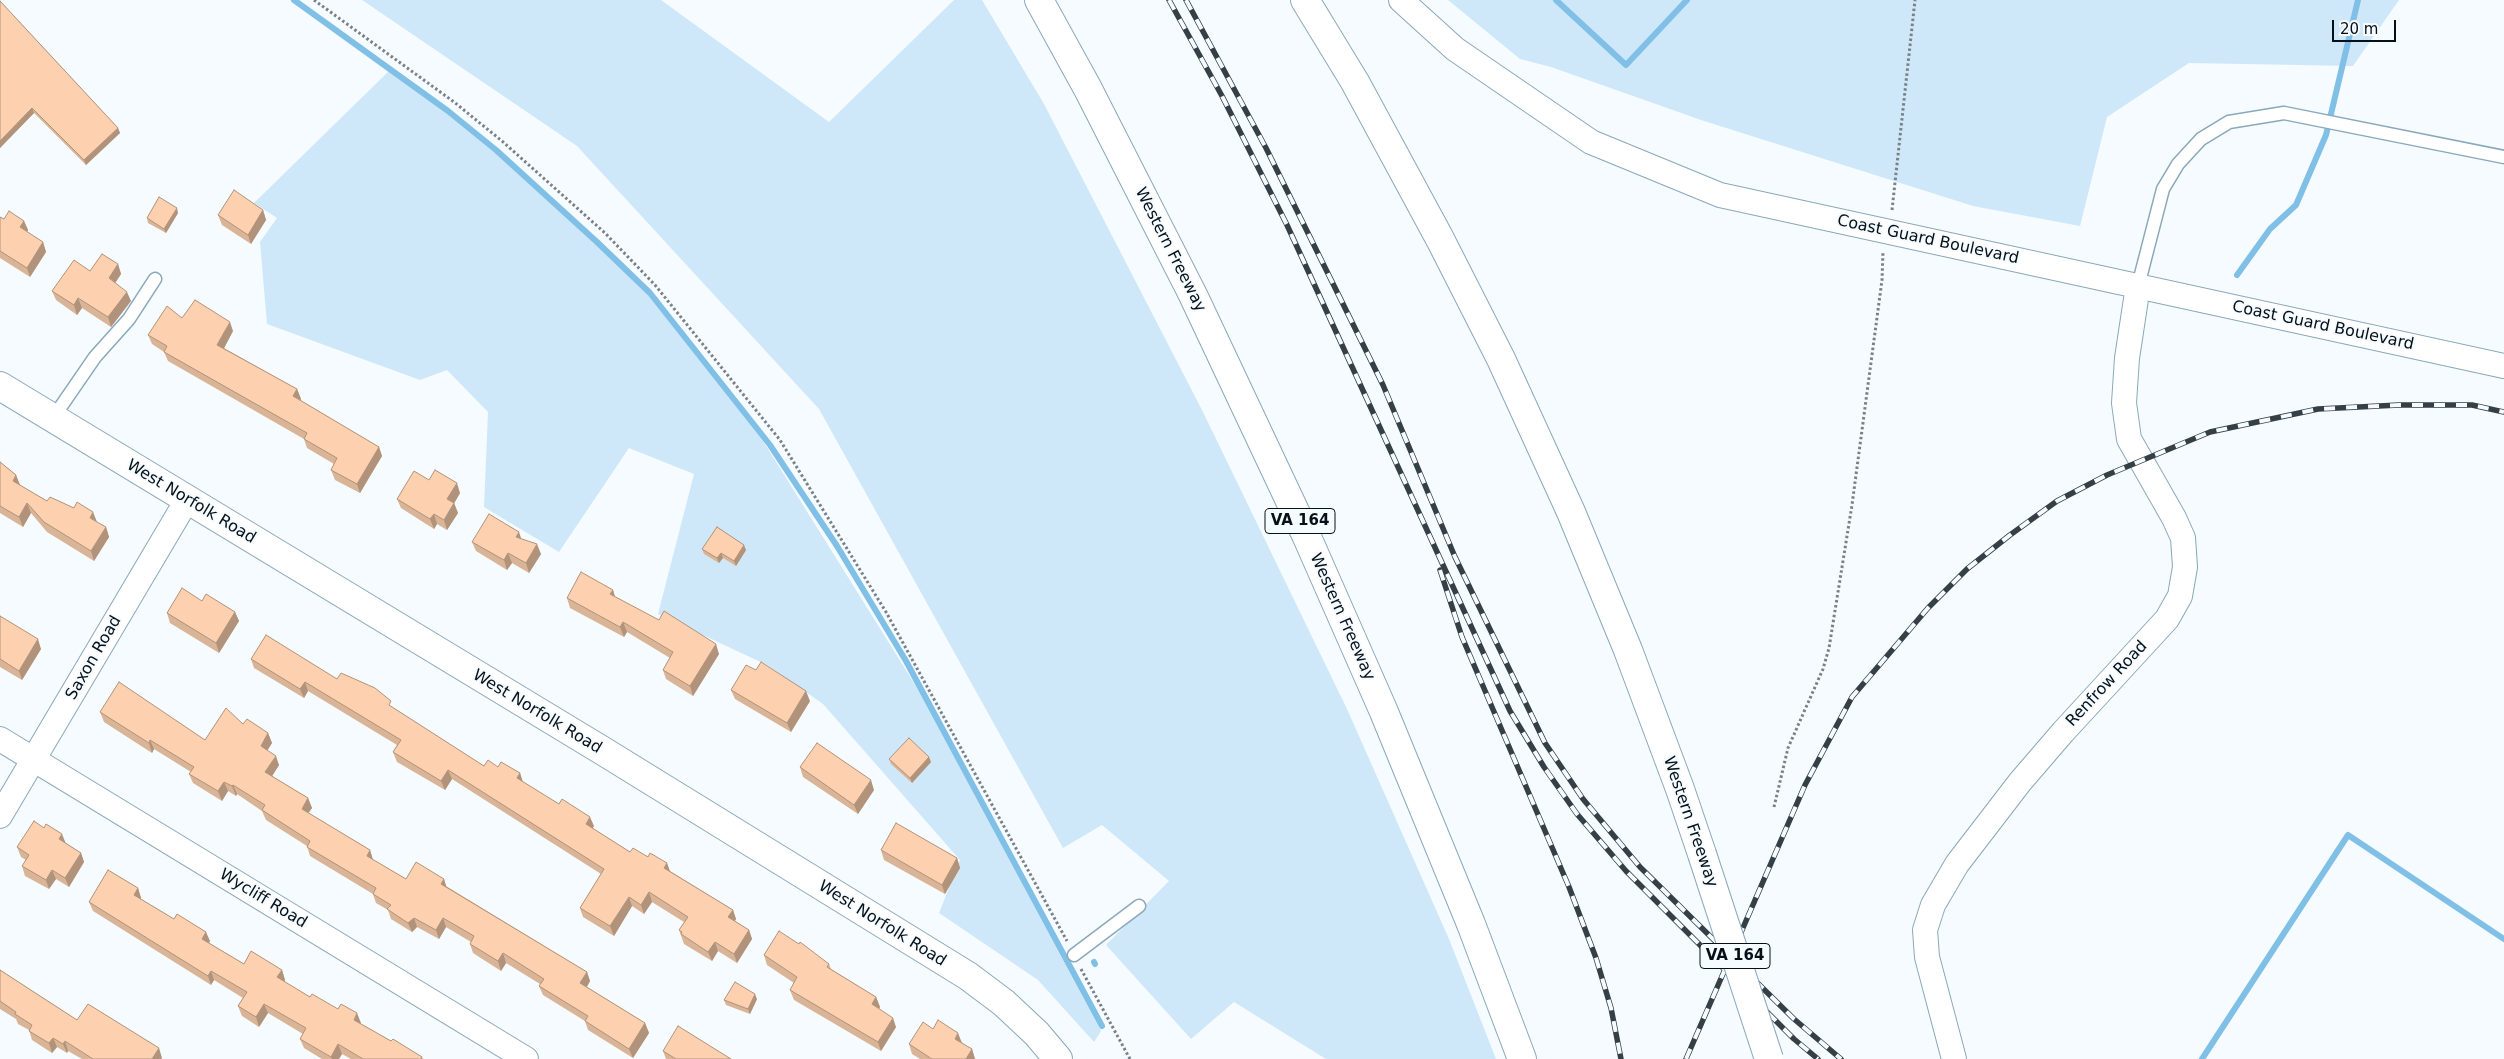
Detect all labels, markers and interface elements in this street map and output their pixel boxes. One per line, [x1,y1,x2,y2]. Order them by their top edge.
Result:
scale bar [2334,10,2398,42]
text: 20 m [2340,20,2378,38]
street label: Western Freeway [1130,185,1210,315]
street label: Coast Guard Boulevard [1835,211,2021,269]
street label: Coast Guard Boulevard [2230,297,2416,355]
street label: West Norfolk Road [123,456,259,548]
road number: VA 164 [1265,508,1335,534]
street label: Western Freeway [1305,551,1379,683]
street label: Saxon Road [62,612,126,704]
street label: Renfrow Road [2062,637,2152,731]
street label: West Norfolk Road [469,666,605,758]
street label: Western Freeway [1659,754,1721,890]
street label: Wycliff Road [216,865,310,933]
street label: West Norfolk Road [815,877,949,971]
road number: VA 164 [1700,944,1770,968]

